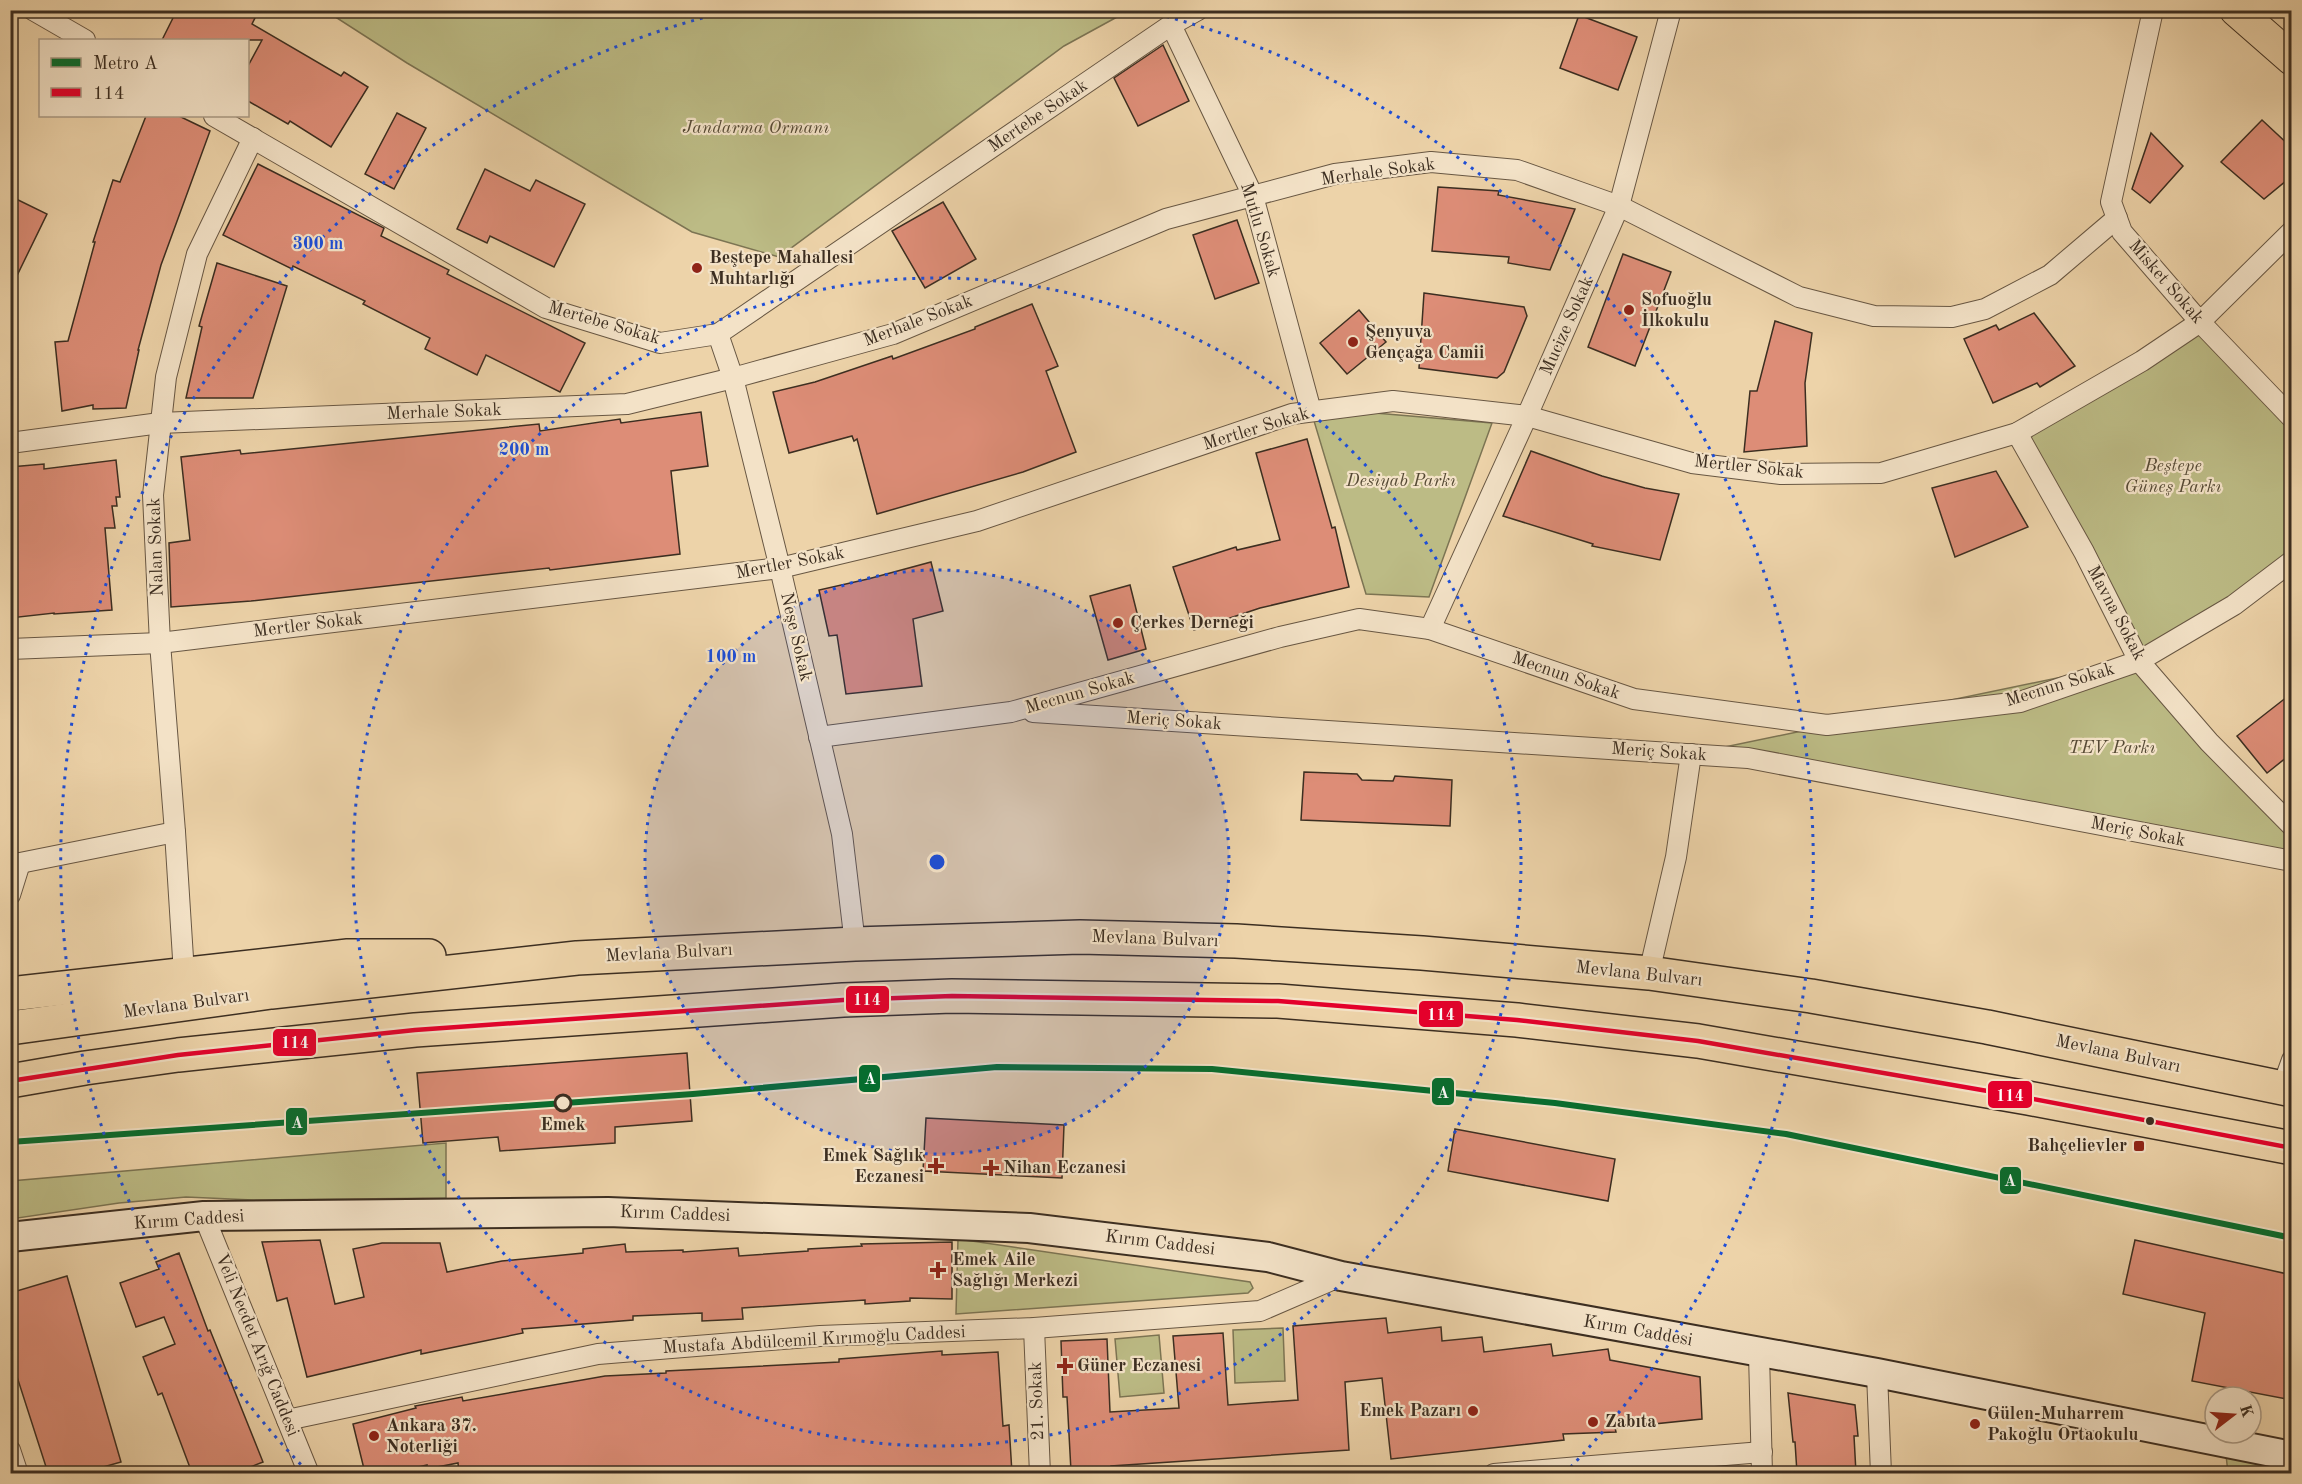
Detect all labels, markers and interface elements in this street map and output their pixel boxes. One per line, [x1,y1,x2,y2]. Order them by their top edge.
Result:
legend [39,39,249,117]
text: Metro A [93,55,158,73]
street label: Mertebe Sokak [985,76,1091,156]
text: 114 [93,85,124,103]
park label: Jandarma Ormanı [683,119,829,137]
street label: Merhale Sokak [1320,155,1436,189]
street label: Mutlu Sokak [1237,180,1283,280]
text: 300 m [293,235,343,253]
street label: Misket Sokak [2125,237,2207,327]
place label: Beştepe Mahallesi Muhtarlığı [709,249,853,288]
marker: Beştepe Mahallesi Muhtarlığı [690,261,704,275]
street label: Mucize Sokak [1537,274,1597,378]
place label: Sofuoğlu İlkokulu [1641,291,1712,330]
street label: Merhale Sokak [861,292,975,350]
street label: Mertebe Sokak [546,298,662,348]
marker: Sofuoğlu İlkokulu [1622,303,1636,317]
place label: Şenyuva Gençağa Camii [1365,323,1484,362]
marker: Şenyuva Gençağa Camii [1346,335,1360,349]
street label: Merhale Sokak [386,401,502,423]
street label: Mertler Sokak [1201,404,1311,454]
text: 200 m [499,441,549,459]
street label: Mertler Sokak [1693,452,1805,482]
park label: Beştepe Güneş Parkı [2124,457,2222,496]
park label: Desiyab Parkı [1345,472,1456,490]
street label: Nalan Sokak [145,497,167,597]
street label: Mertler Sokak [734,544,846,582]
street label: Mavna Sokak [2084,563,2148,663]
street label: Neşe Sokak [777,591,815,683]
street label: Mertler Sokak [252,609,364,641]
place label: Çerkes Derneği [1130,614,1254,632]
marker: Çerkes Derneği [1111,616,1125,630]
text: 100 m [706,648,756,666]
street label: Mecnun Sokak [1510,649,1622,703]
street label: Mecnun Sokak [2003,660,2117,710]
street label: Mecnun Sokak [1023,669,1137,717]
street label: Meriç Sokak [1125,709,1223,733]
park label: TEV Parkı [2069,739,2155,757]
street label: Meriç Sokak [1610,740,1708,764]
street label: Meriç Sokak [2089,814,2187,850]
centre of rings [927,852,947,872]
street label: Mevlana Bulvarı [1091,928,1219,950]
street label: Mevlana Bulvarı [605,941,733,965]
street label: Mevlana Bulvarı [1575,958,1703,990]
line badge: 114 [845,985,890,1014]
street label: Mevlana Bulvarı [122,986,250,1022]
text: 114 [853,993,881,1009]
line badge: 114 [1418,1000,1464,1028]
text: 114 [1427,1008,1455,1024]
line badge: 114 [272,1028,317,1057]
street label: Mevlana Bulvarı [2054,1032,2182,1076]
text: 114 [281,1036,309,1052]
line badge: A [858,1064,881,1093]
text: A [864,1072,876,1088]
line badge: A [1431,1077,1455,1106]
line badge: 114 [1987,1080,2033,1109]
text: A [1437,1086,1449,1102]
text: 114 [1996,1089,2024,1105]
marker: Emek [554,1094,572,1112]
line badge: A [285,1107,308,1136]
unlabelled marker [2144,1115,2156,1127]
text: A [291,1116,303,1132]
place label: Emek [540,1116,586,1134]
place label: Bahçelievler [2027,1137,2127,1155]
marker: Bahçelievler [2132,1139,2146,1153]
place label: Emek Sağlık Eczanesi [822,1147,924,1186]
marker: Emek Sağlık Eczanesi [929,1159,943,1173]
place label: Nihan Eczanesi [1003,1159,1126,1177]
marker: Nihan Eczanesi [984,1161,998,1175]
line badge: A [1999,1166,2022,1195]
text: A [2004,1174,2016,1190]
street label: Kırım Caddesi [619,1203,731,1225]
street label: Kırım Caddesi [133,1207,245,1233]
street label: Kırım Caddesi [1104,1227,1216,1259]
street label: Veli Necdet Arığ Caddesi [212,1251,302,1439]
place label: Emek Aile Sağlığı Merkezi [952,1251,1078,1290]
marker: Emek Aile Sağlığı Merkezi [929,1261,947,1279]
street label: Kırım Caddesi [1582,1313,1694,1350]
street label: Mustafa Abdülcemil Kırımoğlu Caddesi [662,1323,966,1357]
place label: Güner Eczanesi [1077,1357,1201,1375]
marker: Güner Eczanesi [1058,1359,1072,1373]
street label: 21. Sokak [1027,1361,1047,1441]
north arrow [2203,1385,2263,1445]
place label: Emek Pazarı [1359,1402,1461,1420]
text: K [2236,1403,2255,1419]
marker: Emek Pazarı [1466,1404,1480,1418]
place label: Gülen-Muharrem Pakoğlu Ortaokulu [1987,1405,2139,1444]
place label: Zabıta [1605,1413,1656,1431]
marker: Zabıta [1586,1415,1600,1429]
place label: Ankara 37. Noterliği [386,1417,477,1456]
marker: Gülen-Muharrem Pakoğlu Ortaokulu [1968,1417,1982,1431]
marker: Ankara 37. Noterliği [367,1429,381,1443]

